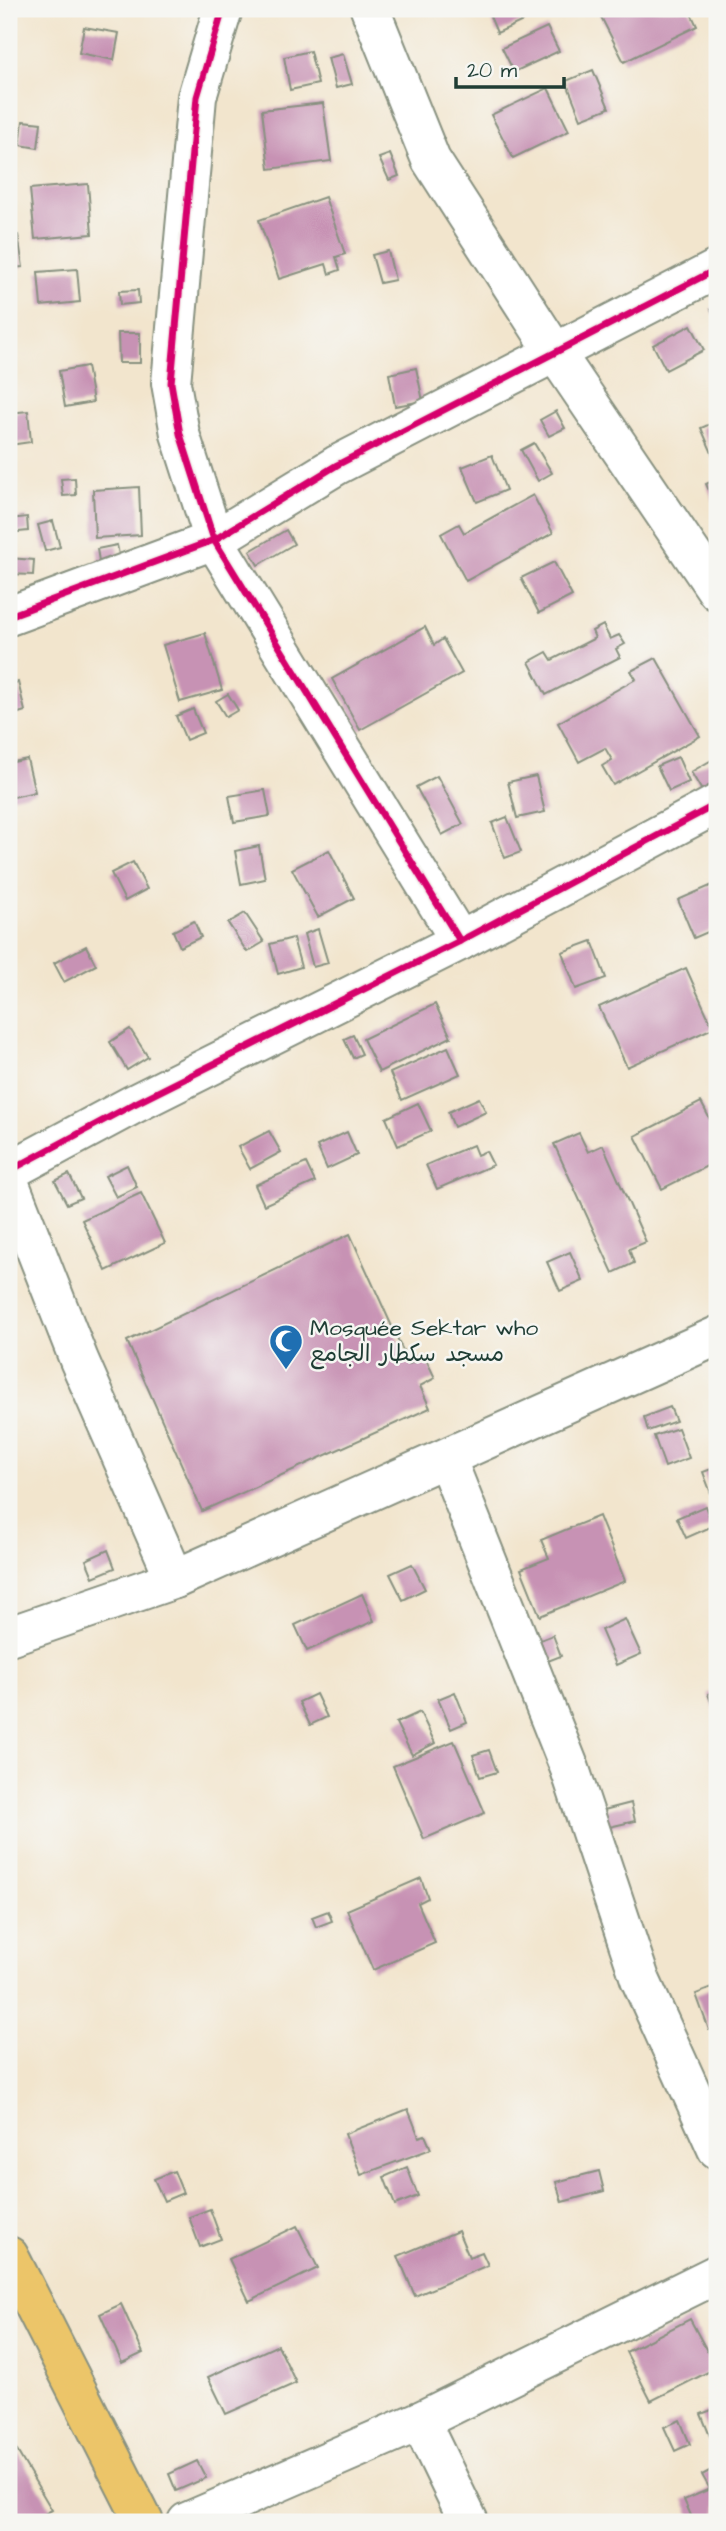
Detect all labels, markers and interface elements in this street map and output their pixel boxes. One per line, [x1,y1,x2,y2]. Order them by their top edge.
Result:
scale bar [456,46,565,90]
text: 20 m [467,56,518,85]
place label: Mosquée Sektar who مسجد سكطار الجامع [310,1312,538,1370]
mosque icon: Mosquée Sektar who مسجد سكطار الجامع [267,1322,305,1371]

